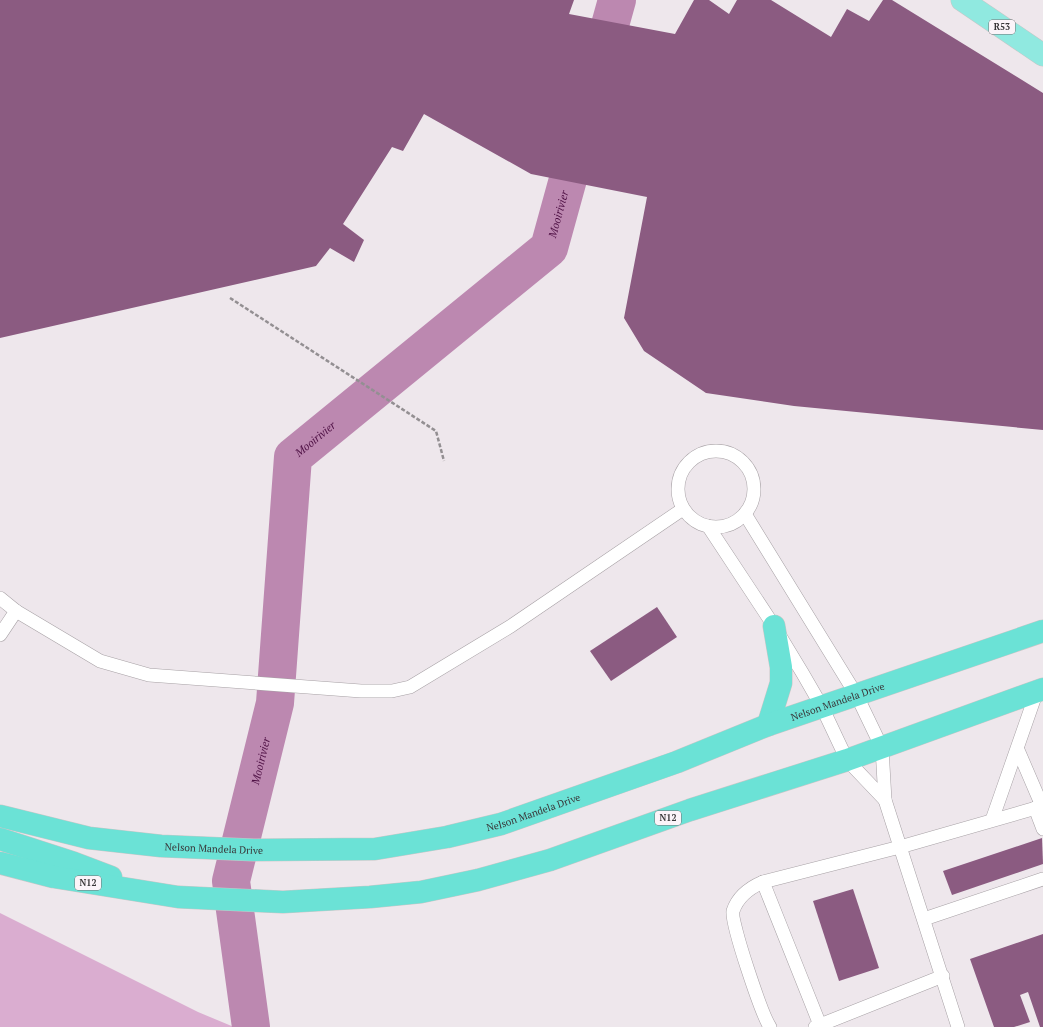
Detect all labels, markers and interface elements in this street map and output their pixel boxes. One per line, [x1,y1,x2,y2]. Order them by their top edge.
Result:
road number: R53 [989,20,1015,34]
water label: Mooirivier [545,188,572,240]
water label: Mooirivier [291,418,339,460]
street label: Nelson Mandela Drive [789,680,886,724]
water label: Mooirivier [248,735,273,787]
street label: Nelson Mandela Drive [485,791,582,834]
road number: N12 [655,811,681,825]
street label: Nelson Mandela Drive [164,840,263,857]
road number: N12 [75,876,101,890]

